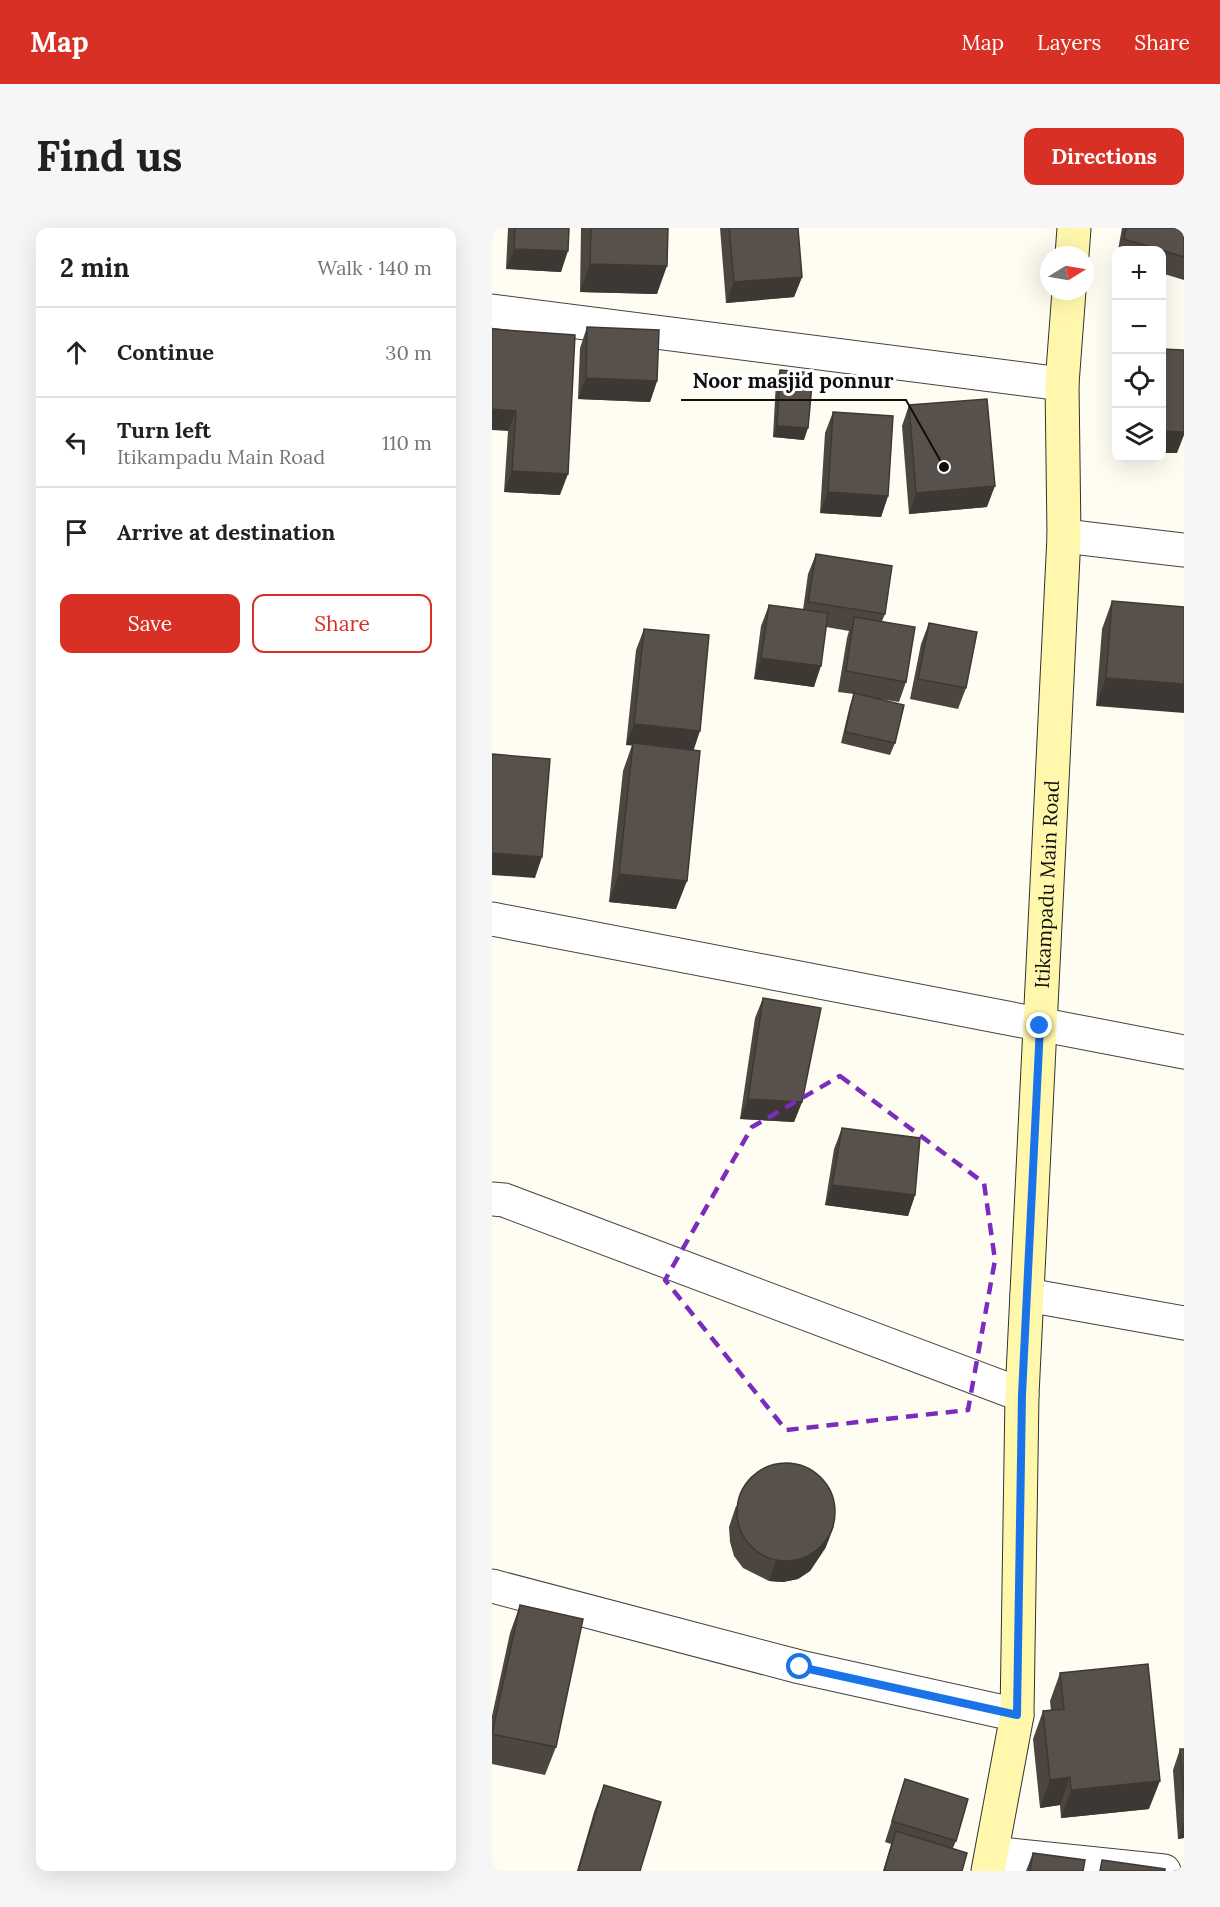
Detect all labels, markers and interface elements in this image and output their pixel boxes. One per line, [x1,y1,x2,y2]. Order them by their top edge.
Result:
text: Map [30,24,89,60]
text: Map [961,29,1004,56]
text: Layers [1037,29,1101,56]
text: Share [1134,29,1190,56]
button: Directions [1024,128,1184,185]
text: Find us [36,129,182,183]
north arrow [1040,246,1094,300]
map controls [1112,246,1166,462]
button: + [1112,246,1166,300]
text: 2 min [60,251,130,284]
text: Walk · 140 m [317,255,432,280]
button: − [1112,300,1166,354]
icon: ahead [60,336,93,369]
text: Continue [117,338,214,366]
text: 30 m [385,340,432,365]
button: locate [1112,354,1166,408]
callout: Noor masjid ponnur [681,361,906,400]
text: Noor masjid ponnur [692,367,894,394]
button: layers [1112,408,1166,462]
text: Turn left [117,416,211,444]
icon: left [60,426,93,459]
text: 110 m [382,430,432,455]
text: Itikampadu Main Road [117,444,325,469]
icon: arrive [60,516,93,549]
text: Arrive at destination [117,518,335,546]
button: Save [60,594,240,653]
button: Share [252,594,432,653]
street label: Itikampadu Main Road [1029,780,1064,989]
route end [1026,1012,1052,1038]
route start [786,1653,812,1679]

